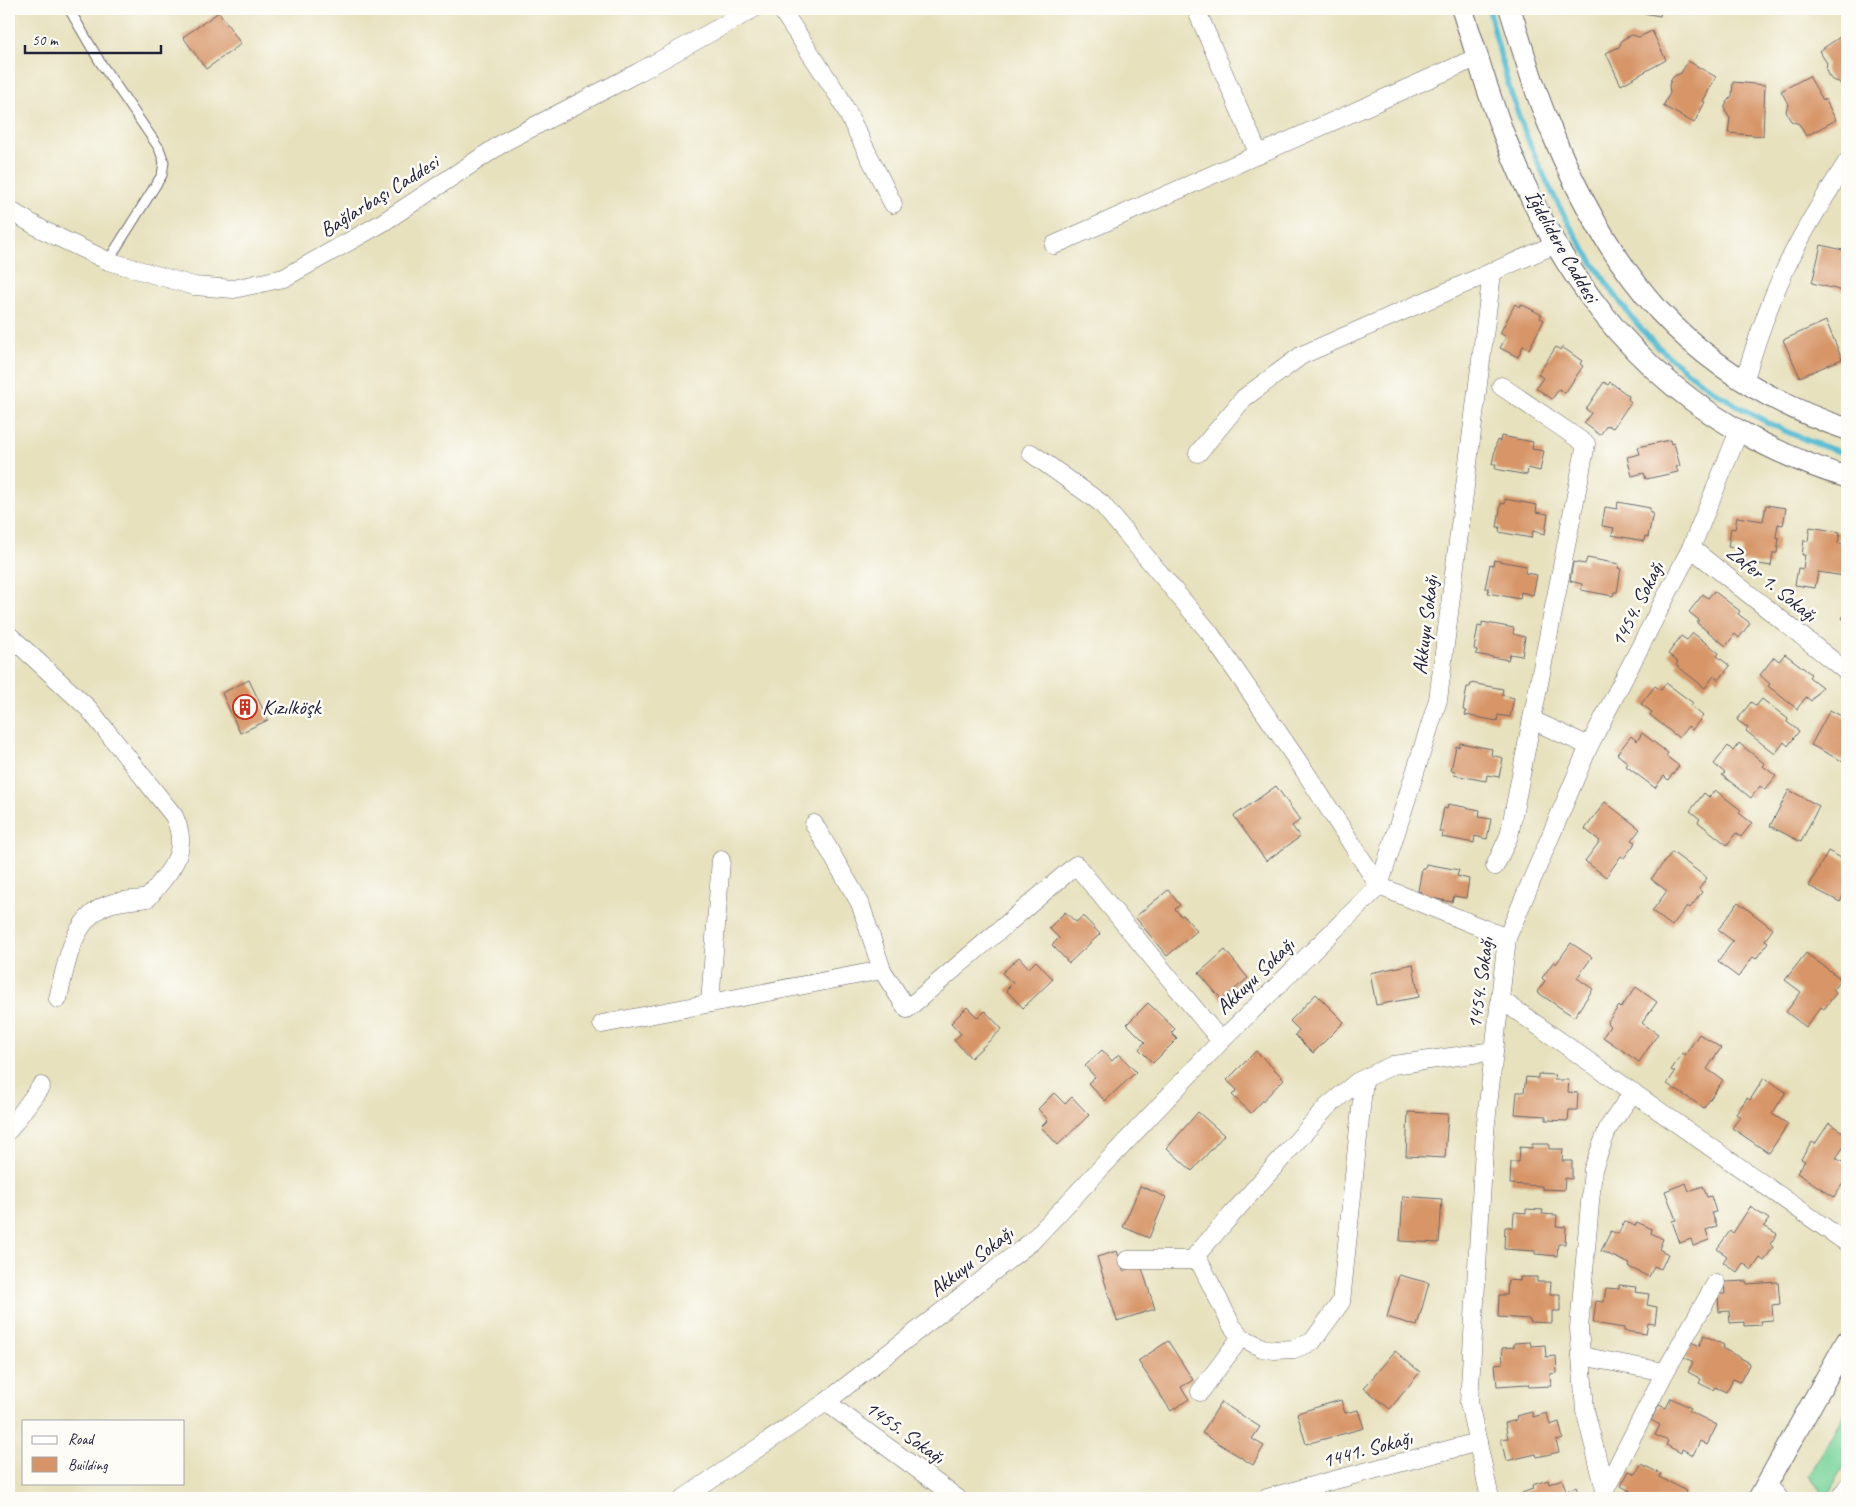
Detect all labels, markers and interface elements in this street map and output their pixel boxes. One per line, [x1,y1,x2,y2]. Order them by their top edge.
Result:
scale bar [25,22,161,54]
text: 50 m [32,31,59,50]
street label: Bağlarbaşı Caddesi [315,148,446,243]
street label: İğdelidere Caddesi [1519,185,1606,310]
street label: Zafer 1. Sokağı [1722,539,1823,628]
street label: 1454. Sokağı [1605,556,1670,651]
street label: Akkuyu Sokağı [1406,573,1444,676]
building icon: Kızılköşk [232,694,258,720]
place label: Kızılköşk [262,694,323,720]
street label: Akkuyu Sokağı [1210,931,1301,1020]
street label: 1454. Sokağı [1461,935,1499,1030]
street label: Akkuyu Sokağı [924,1219,1019,1302]
street label: 1455. Sokağı [860,1394,951,1470]
legend [22,1420,185,1484]
street label: 1441. Sokağı [1319,1424,1416,1473]
text: Road [68,1430,95,1449]
text: Building [68,1456,108,1475]

